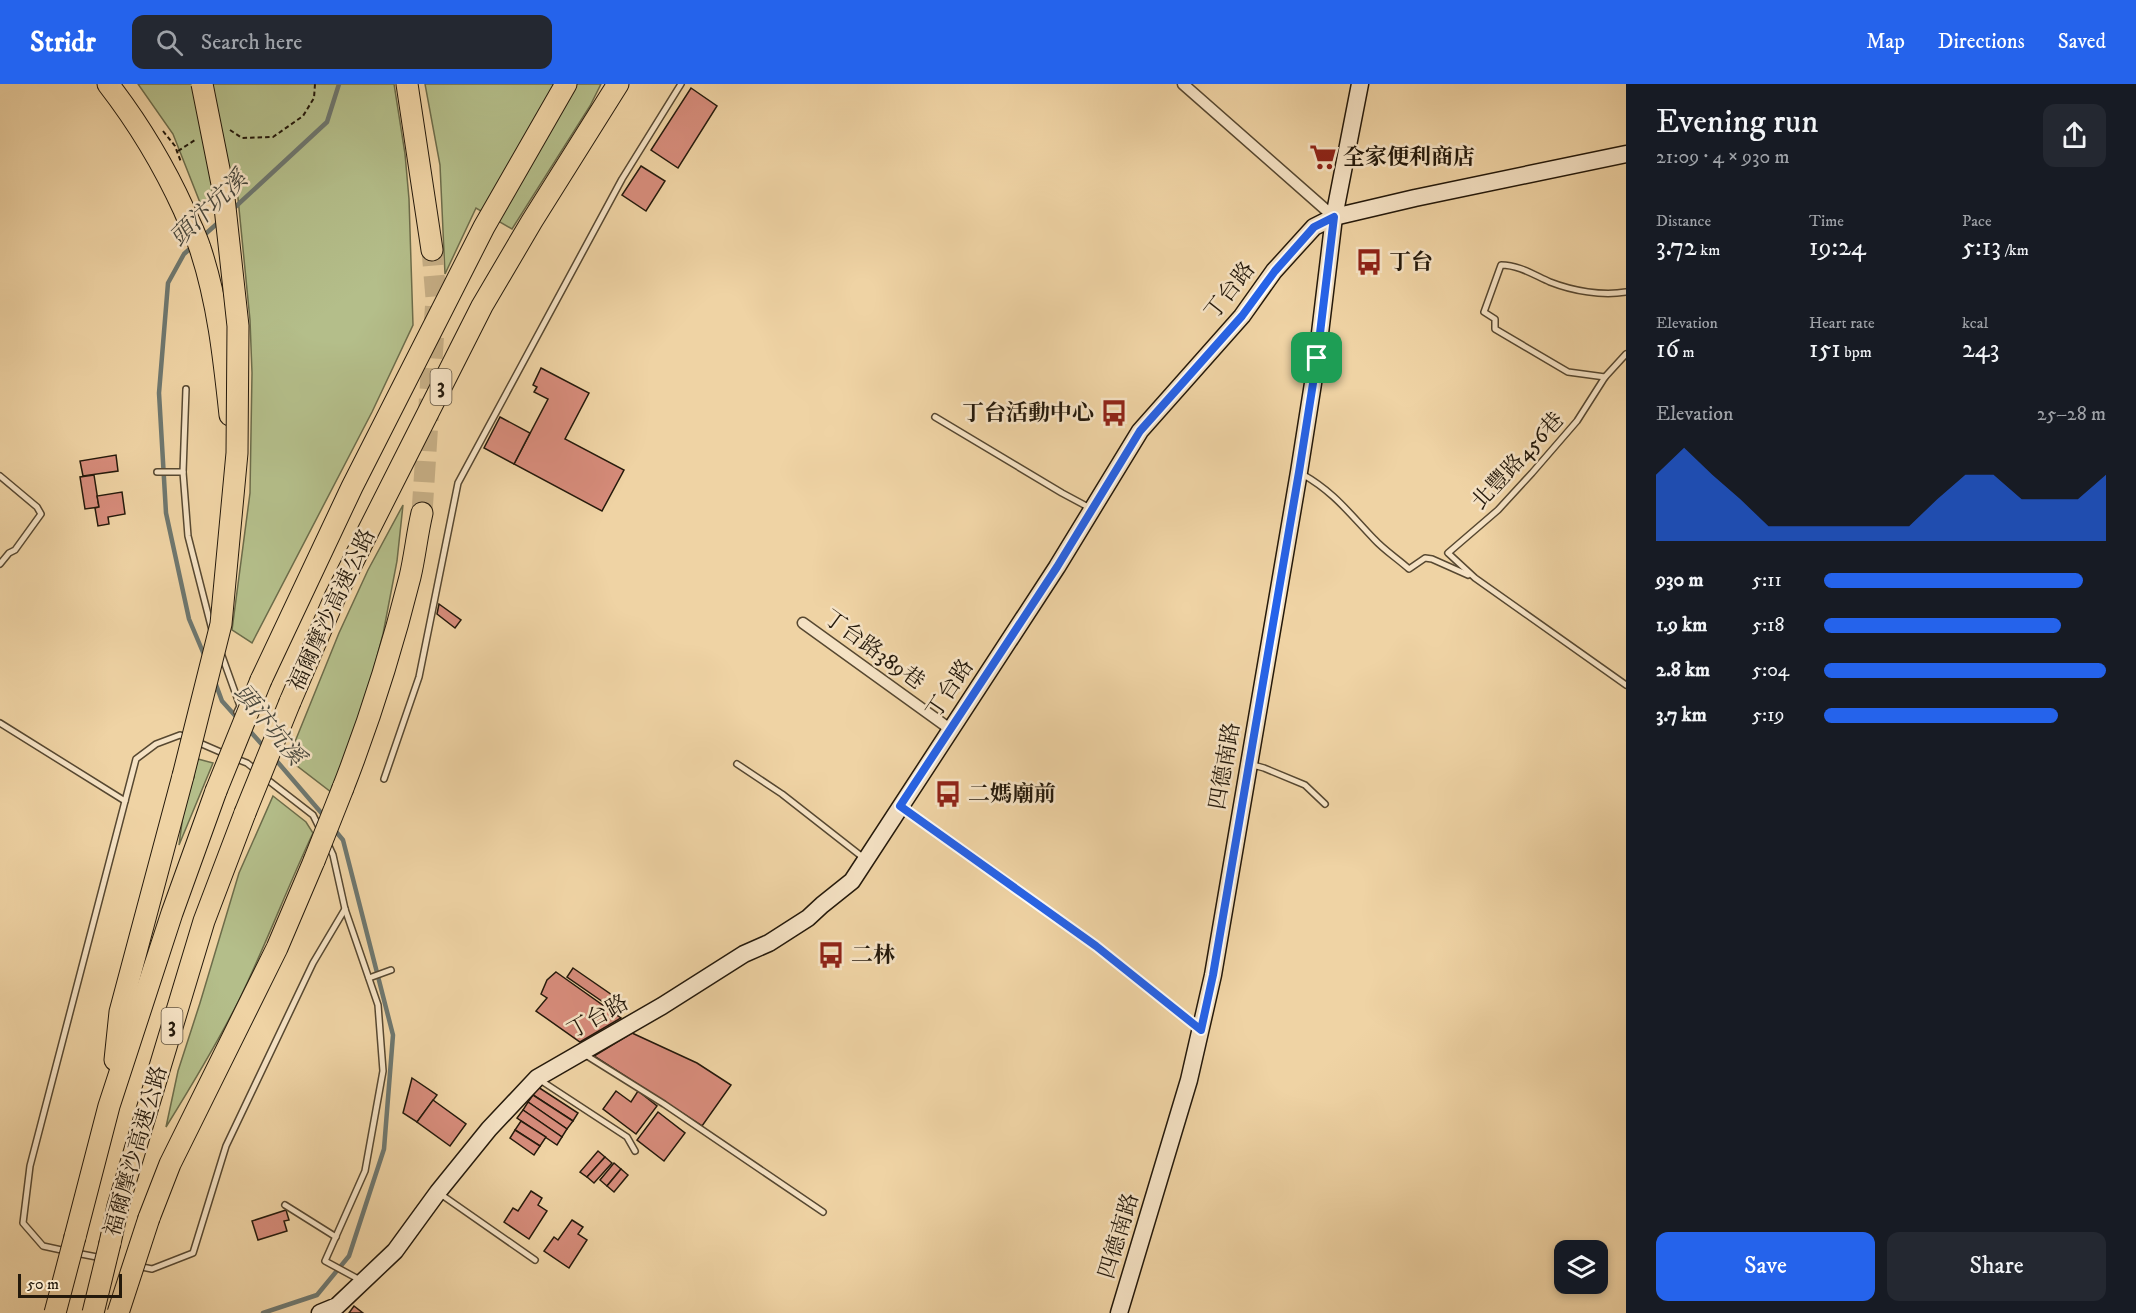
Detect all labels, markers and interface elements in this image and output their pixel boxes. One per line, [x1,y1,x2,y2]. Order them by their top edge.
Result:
search box [132,15,552,69]
text: Stridr [30,25,96,60]
icon: search [153,26,186,59]
text: Search here [201,29,302,56]
text: Map [1866,29,1905,55]
text: Directions [1938,29,2025,55]
text: Saved [2058,29,2106,55]
text: Evening run [1656,102,1818,143]
button: share [2043,104,2106,167]
supermarket icon: 全家便利商店 [1308,142,1338,172]
place label: 全家便利商店 [1343,144,1475,171]
text: 21:09 · 4 × 930 m [1656,145,1790,170]
water label: 頭汴坑溪 [164,163,256,253]
text: Distance [1656,211,1711,231]
text: Time [1809,211,1844,231]
text: Pace [1962,211,1992,231]
text: 3.72 [1656,231,1697,264]
text: 19:24 [1809,231,1866,264]
text: 5:13 [1962,231,2001,264]
text: km [1697,240,1720,260]
text: /km [2001,240,2029,260]
bus stop icon: 丁台 [1354,247,1384,277]
place label: 丁台 [1389,249,1433,276]
street label: 丁台路 [1199,257,1261,325]
text: Elevation [1656,313,1718,333]
text: Heart rate [1809,313,1875,333]
text: kcal [1962,313,1988,333]
pin [1291,332,1342,383]
text: 16 [1656,333,1679,366]
text: 151 [1809,333,1841,366]
text: 243 [1962,333,1999,366]
icon: arrive [1300,341,1333,374]
text: m [1679,342,1694,362]
text: bpm [1841,342,1872,362]
road number: 3 [430,369,452,405]
bus stop icon: 丁台活動中心 [1099,398,1129,428]
place label: 丁台活動中心 [962,400,1094,427]
text: Elevation [1656,402,1733,427]
text: 25–28 m [2037,402,2106,427]
street label: 北豐路456巷 [1466,407,1570,515]
street label: 福爾摩沙高速公路 [283,525,381,695]
text: 930 m [1656,568,1704,593]
text: 5:11 [1752,568,1782,593]
street label: 丁台路389巷 [818,604,930,696]
text: 1.9 km [1656,613,1707,638]
text: 5:18 [1752,613,1785,638]
street label: 丁台路 [920,654,980,724]
text: 2.8 km [1656,658,1710,683]
text: 5:04 [1752,658,1789,683]
water label: 頭汴坑溪 [227,678,313,774]
text: 3.7 km [1656,703,1707,728]
text: 5:19 [1752,703,1784,728]
street label: 四德南路 [1204,720,1246,812]
bus stop icon: 二媽廟前 [933,779,963,809]
place label: 二媽廟前 [968,781,1056,808]
bus stop icon: 二林 [816,940,846,970]
place label: 二林 [851,942,895,969]
street label: 丁台路 [563,989,633,1045]
road number: 3 [162,1008,182,1044]
street label: 福爾摩沙高速公路 [99,1063,173,1239]
street label: 四德南路 [1093,1190,1145,1282]
button: Save [1656,1232,1875,1301]
button: Share [1887,1232,2106,1301]
map controls [1554,1240,1608,1294]
button: layers [1554,1240,1608,1294]
scale bar [18,1271,122,1298]
text: 50 m [27,1274,59,1294]

